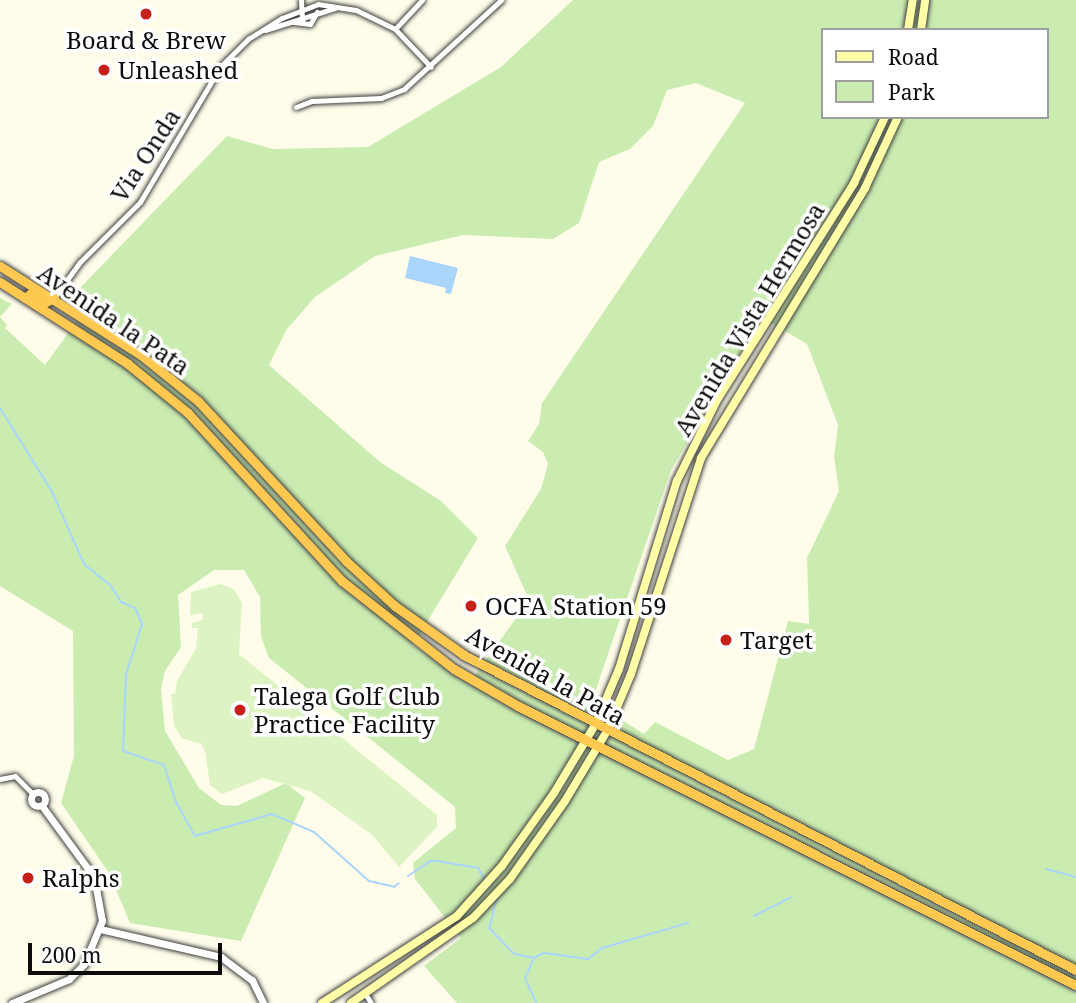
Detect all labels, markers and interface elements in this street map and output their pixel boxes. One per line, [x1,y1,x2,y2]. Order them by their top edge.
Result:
marker: Board & Brew [138,6,154,22]
place label: Board & Brew [66,26,226,54]
legend [820,28,1048,119]
text: Road [888,43,939,71]
place label: Unleashed [118,56,238,84]
marker: Unleashed [96,62,112,78]
text: Park [888,78,935,106]
street label: Via Onda [104,103,186,207]
street label: Avenida Vista Hermosa [668,197,830,441]
street label: Avenida la Pata [33,258,195,380]
place label: OCFA Station 59 [485,592,667,620]
marker: OCFA Station 59 [463,598,479,614]
street label: Avenida la Pata [462,619,630,731]
place label: Target [740,626,813,654]
marker: Target [718,632,734,648]
place label: Talega Golf Club Practice Facility [254,682,440,738]
marker: Talega Golf Club Practice Facility [232,702,248,718]
place label: Ralphs [42,864,119,892]
marker: Ralphs [20,870,36,886]
scale bar [32,930,226,974]
text: 200 m [41,941,102,969]

